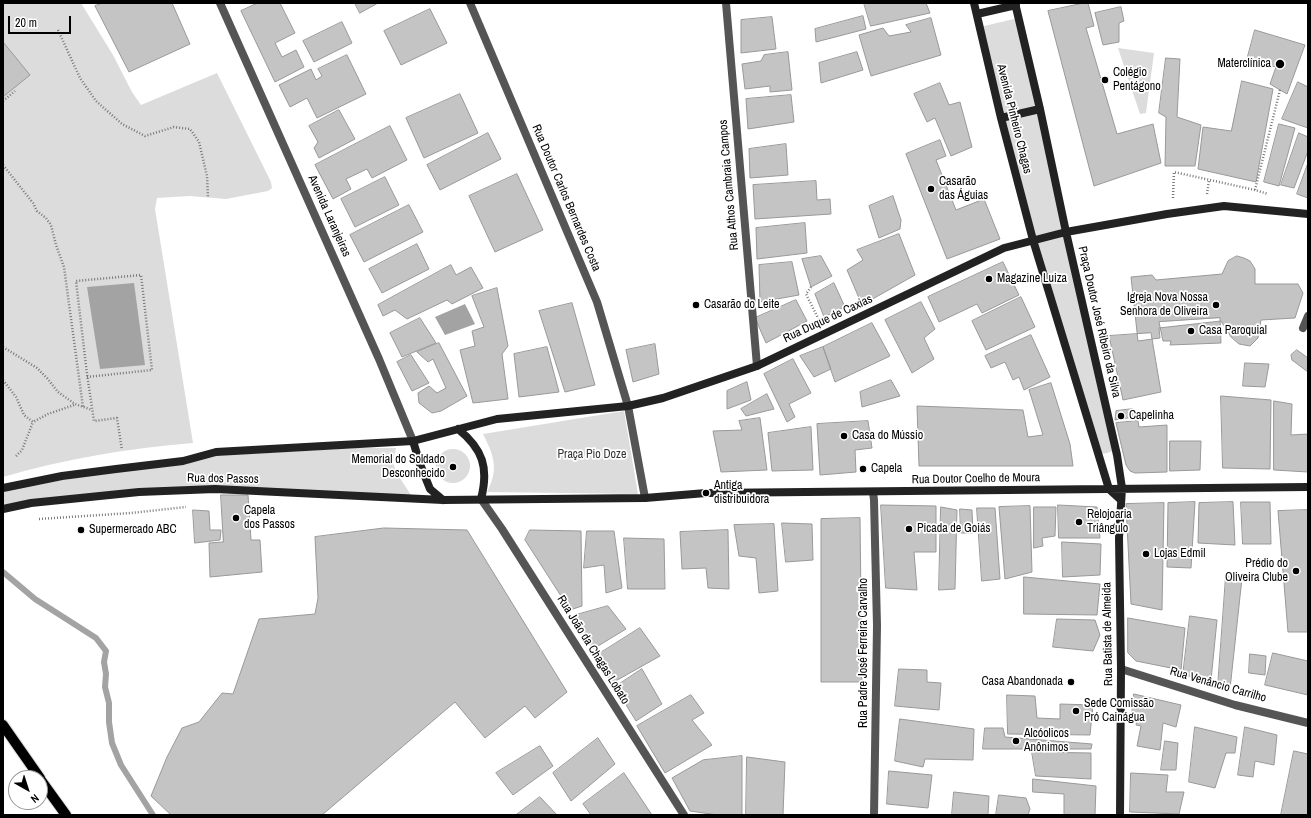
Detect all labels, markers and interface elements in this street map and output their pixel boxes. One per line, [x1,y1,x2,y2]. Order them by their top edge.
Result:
scale bar [10,8,73,34]
text: 20 m [15,15,37,31]
place label: Materclínica [1217,57,1271,71]
marker: Materclínica [1274,58,1286,70]
street label: Avenida Pinheiro Chagas [993,63,1035,175]
place label: Colégio Pentágono [1113,66,1161,94]
marker: Colégio Pentágono [1100,75,1110,85]
street label: Rua Athos Cambraia Campos [716,119,742,251]
street label: Rua Doutor Carlos Bernardes Costa [528,122,604,274]
street label: Avenida Laranjeiras [305,173,353,259]
place label: Casarão das Águias [939,175,988,203]
marker: Casarão das Águias [926,184,936,194]
street label: Praça Doutor José Ribeiro da Silva [1075,245,1123,399]
place label: Magazine Luiza [997,272,1067,286]
marker: Magazine Luiza [984,274,994,284]
place label: Igreja Nova Nossa Senhora de Oliveira [1120,291,1208,319]
street label: Rua Duque de Caxias [781,292,875,346]
place label: Casarão do Leite [704,298,779,312]
marker: Casarão do Leite [691,300,701,310]
marker: Igreja Nova Nossa Senhora de Oliveira [1211,300,1221,310]
place label: Casa Paroquial [1199,324,1267,338]
marker: Casa Paroquial [1186,326,1196,336]
place label: Capelinha [1129,409,1174,423]
marker: Capelinha [1116,411,1126,421]
place label: Casa do Mússio [852,429,923,443]
marker: Casa do Mússio [839,431,849,441]
park label: Praça Pio Doze [558,448,626,462]
place label: Memorial do Soldado Desconhecido [351,453,445,481]
marker: Memorial do Soldado Desconhecido [448,462,458,472]
place label: Capela [871,462,902,476]
marker: Capela [858,464,868,474]
street label: Rua dos Passos [187,471,259,487]
street label: Rua Doutor Coelho de Moura [912,471,1040,487]
place label: Antiga distribuidora [714,479,769,507]
marker: Antiga distribuidora [701,488,711,498]
place label: Capela dos Passos [244,504,295,532]
place label: Relojoaria Triângulo [1087,508,1132,536]
marker: Capela dos Passos [231,513,241,523]
marker: Relojoaria Triângulo [1074,517,1084,527]
place label: Picada de Goiás [917,522,990,536]
place label: Supermercado ABC [89,523,177,537]
marker: Picada de Goiás [904,524,914,534]
marker: Supermercado ABC [76,525,86,535]
place label: Lojas Edmil [1154,547,1205,561]
marker: Lojas Edmil [1141,549,1151,559]
place label: Prédio do Oliveira Clube [1225,557,1288,585]
marker: Prédio do Oliveira Clube [1291,566,1301,576]
street label: Rua Padre José Ferreira Carvalho [857,578,871,728]
street label: Rua Batista de Almeida [1100,582,1116,686]
street label: Rua João da Chagas Lobato [554,593,632,707]
street label: Rua Venâncio Carrilho [1168,664,1268,706]
place label: Casa Abandonada [981,675,1063,689]
marker: Casa Abandonada [1066,677,1076,687]
place label: Sede Comissão Pró Cainágua [1084,697,1154,725]
marker: Sede Comissão Pró Cainágua [1071,706,1081,716]
place label: Alcóolicos Anônimos [1024,727,1069,755]
marker: Alcóolicos Anônimos [1011,736,1021,746]
north arrow [8,770,48,810]
text: N [28,791,42,806]

